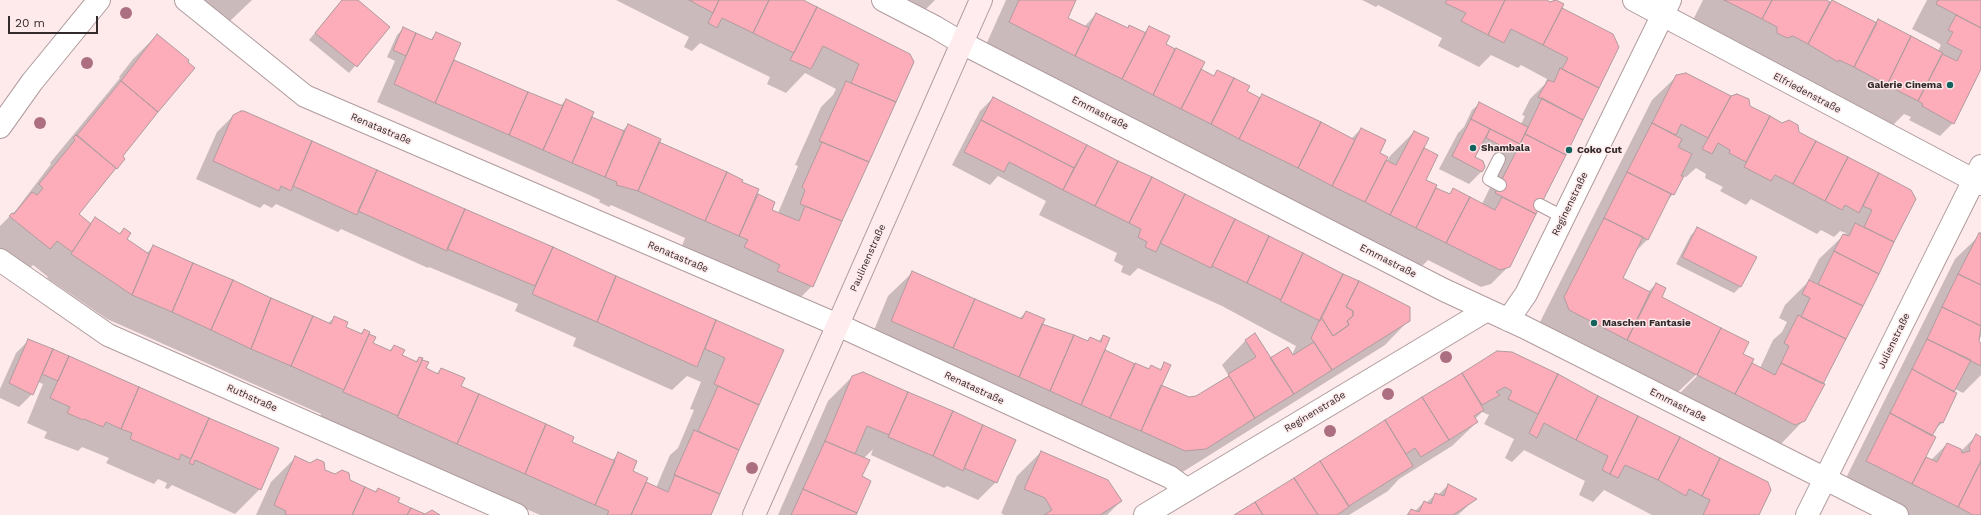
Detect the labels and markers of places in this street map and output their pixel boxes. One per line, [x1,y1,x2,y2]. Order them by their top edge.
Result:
place label: Galerie Cinema [1867,79,1942,91]
marker: Galerie Cinema [1945,80,1955,90]
place label: Shambala [1481,142,1530,154]
marker: Shambala [1468,143,1478,153]
place label: Coko Cut [1577,144,1622,156]
marker: Coko Cut [1564,145,1574,155]
place label: Maschen Fantasie [1602,317,1691,329]
marker: Maschen Fantasie [1589,318,1599,328]

